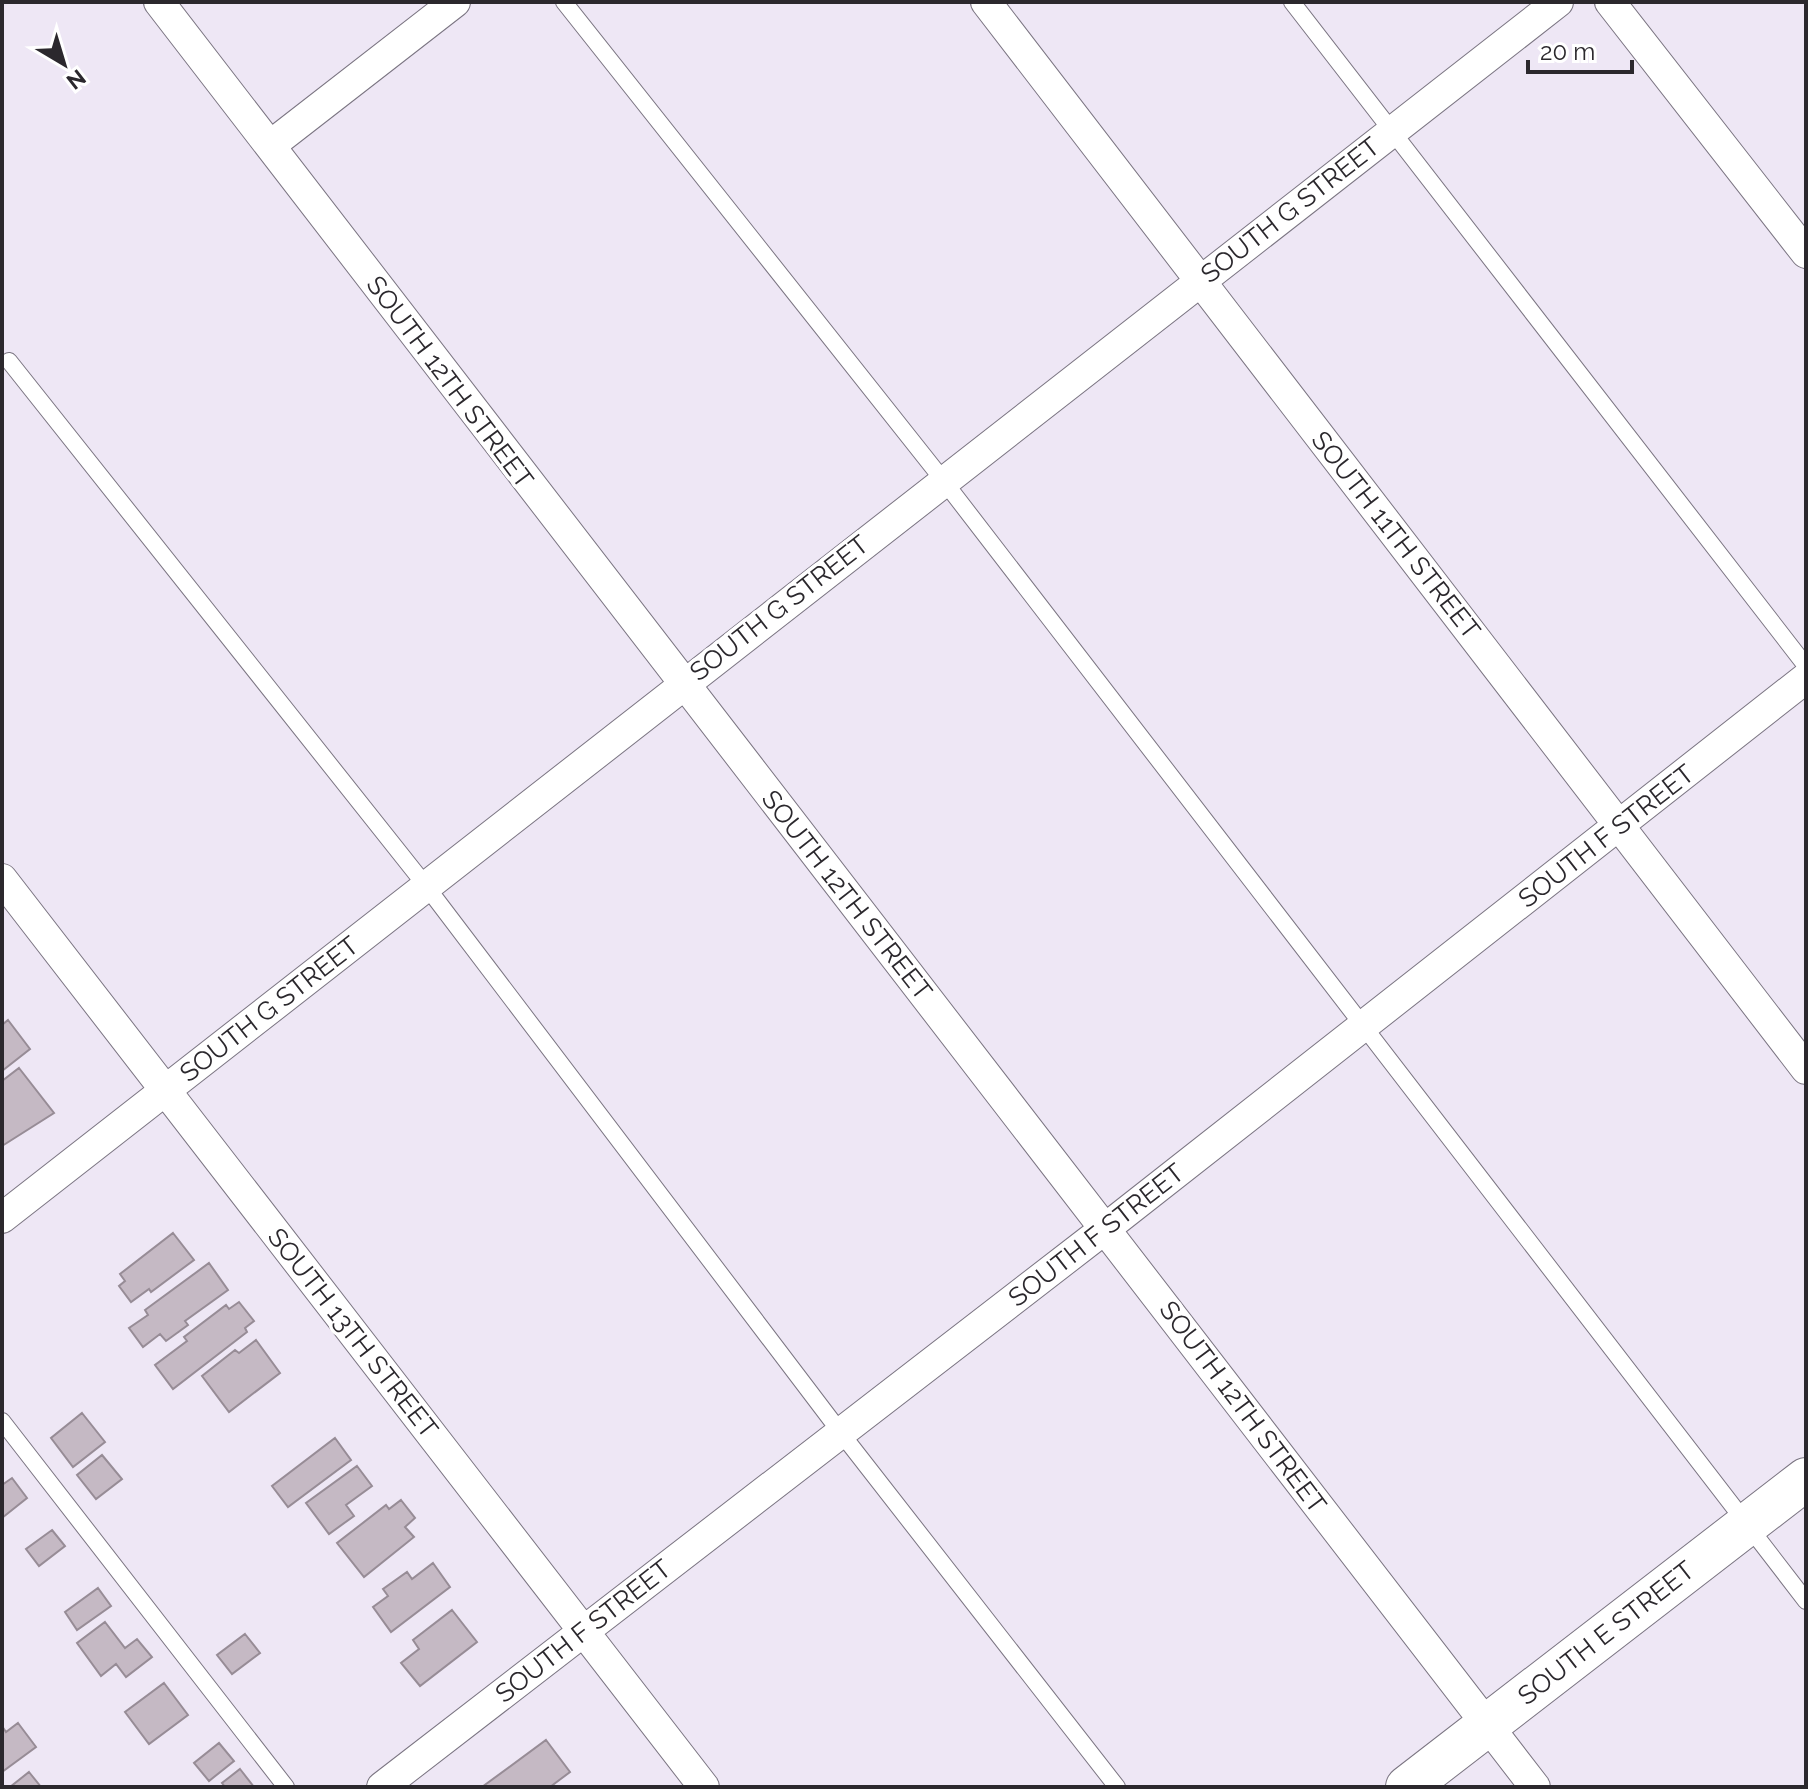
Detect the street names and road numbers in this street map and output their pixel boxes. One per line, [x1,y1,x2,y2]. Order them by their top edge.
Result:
street label: SOUTH G STREET [1195,131,1385,289]
street label: SOUTH 12TH STREET [361,270,540,494]
street label: SOUTH 11TH STREET [1306,425,1486,645]
street label: SOUTH G STREET [684,529,874,687]
street label: SOUTH F STREET [1512,758,1700,914]
street label: SOUTH 12TH STREET [756,784,938,1006]
street label: SOUTH G STREET [174,930,364,1088]
street label: SOUTH F STREET [1002,1157,1190,1313]
street label: SOUTH 13TH STREET [262,1222,444,1444]
street label: SOUTH 12TH STREET [1154,1295,1333,1519]
street label: SOUTH F STREET [489,1553,677,1709]
street label: SOUTH E STREET [1512,1555,1700,1711]

